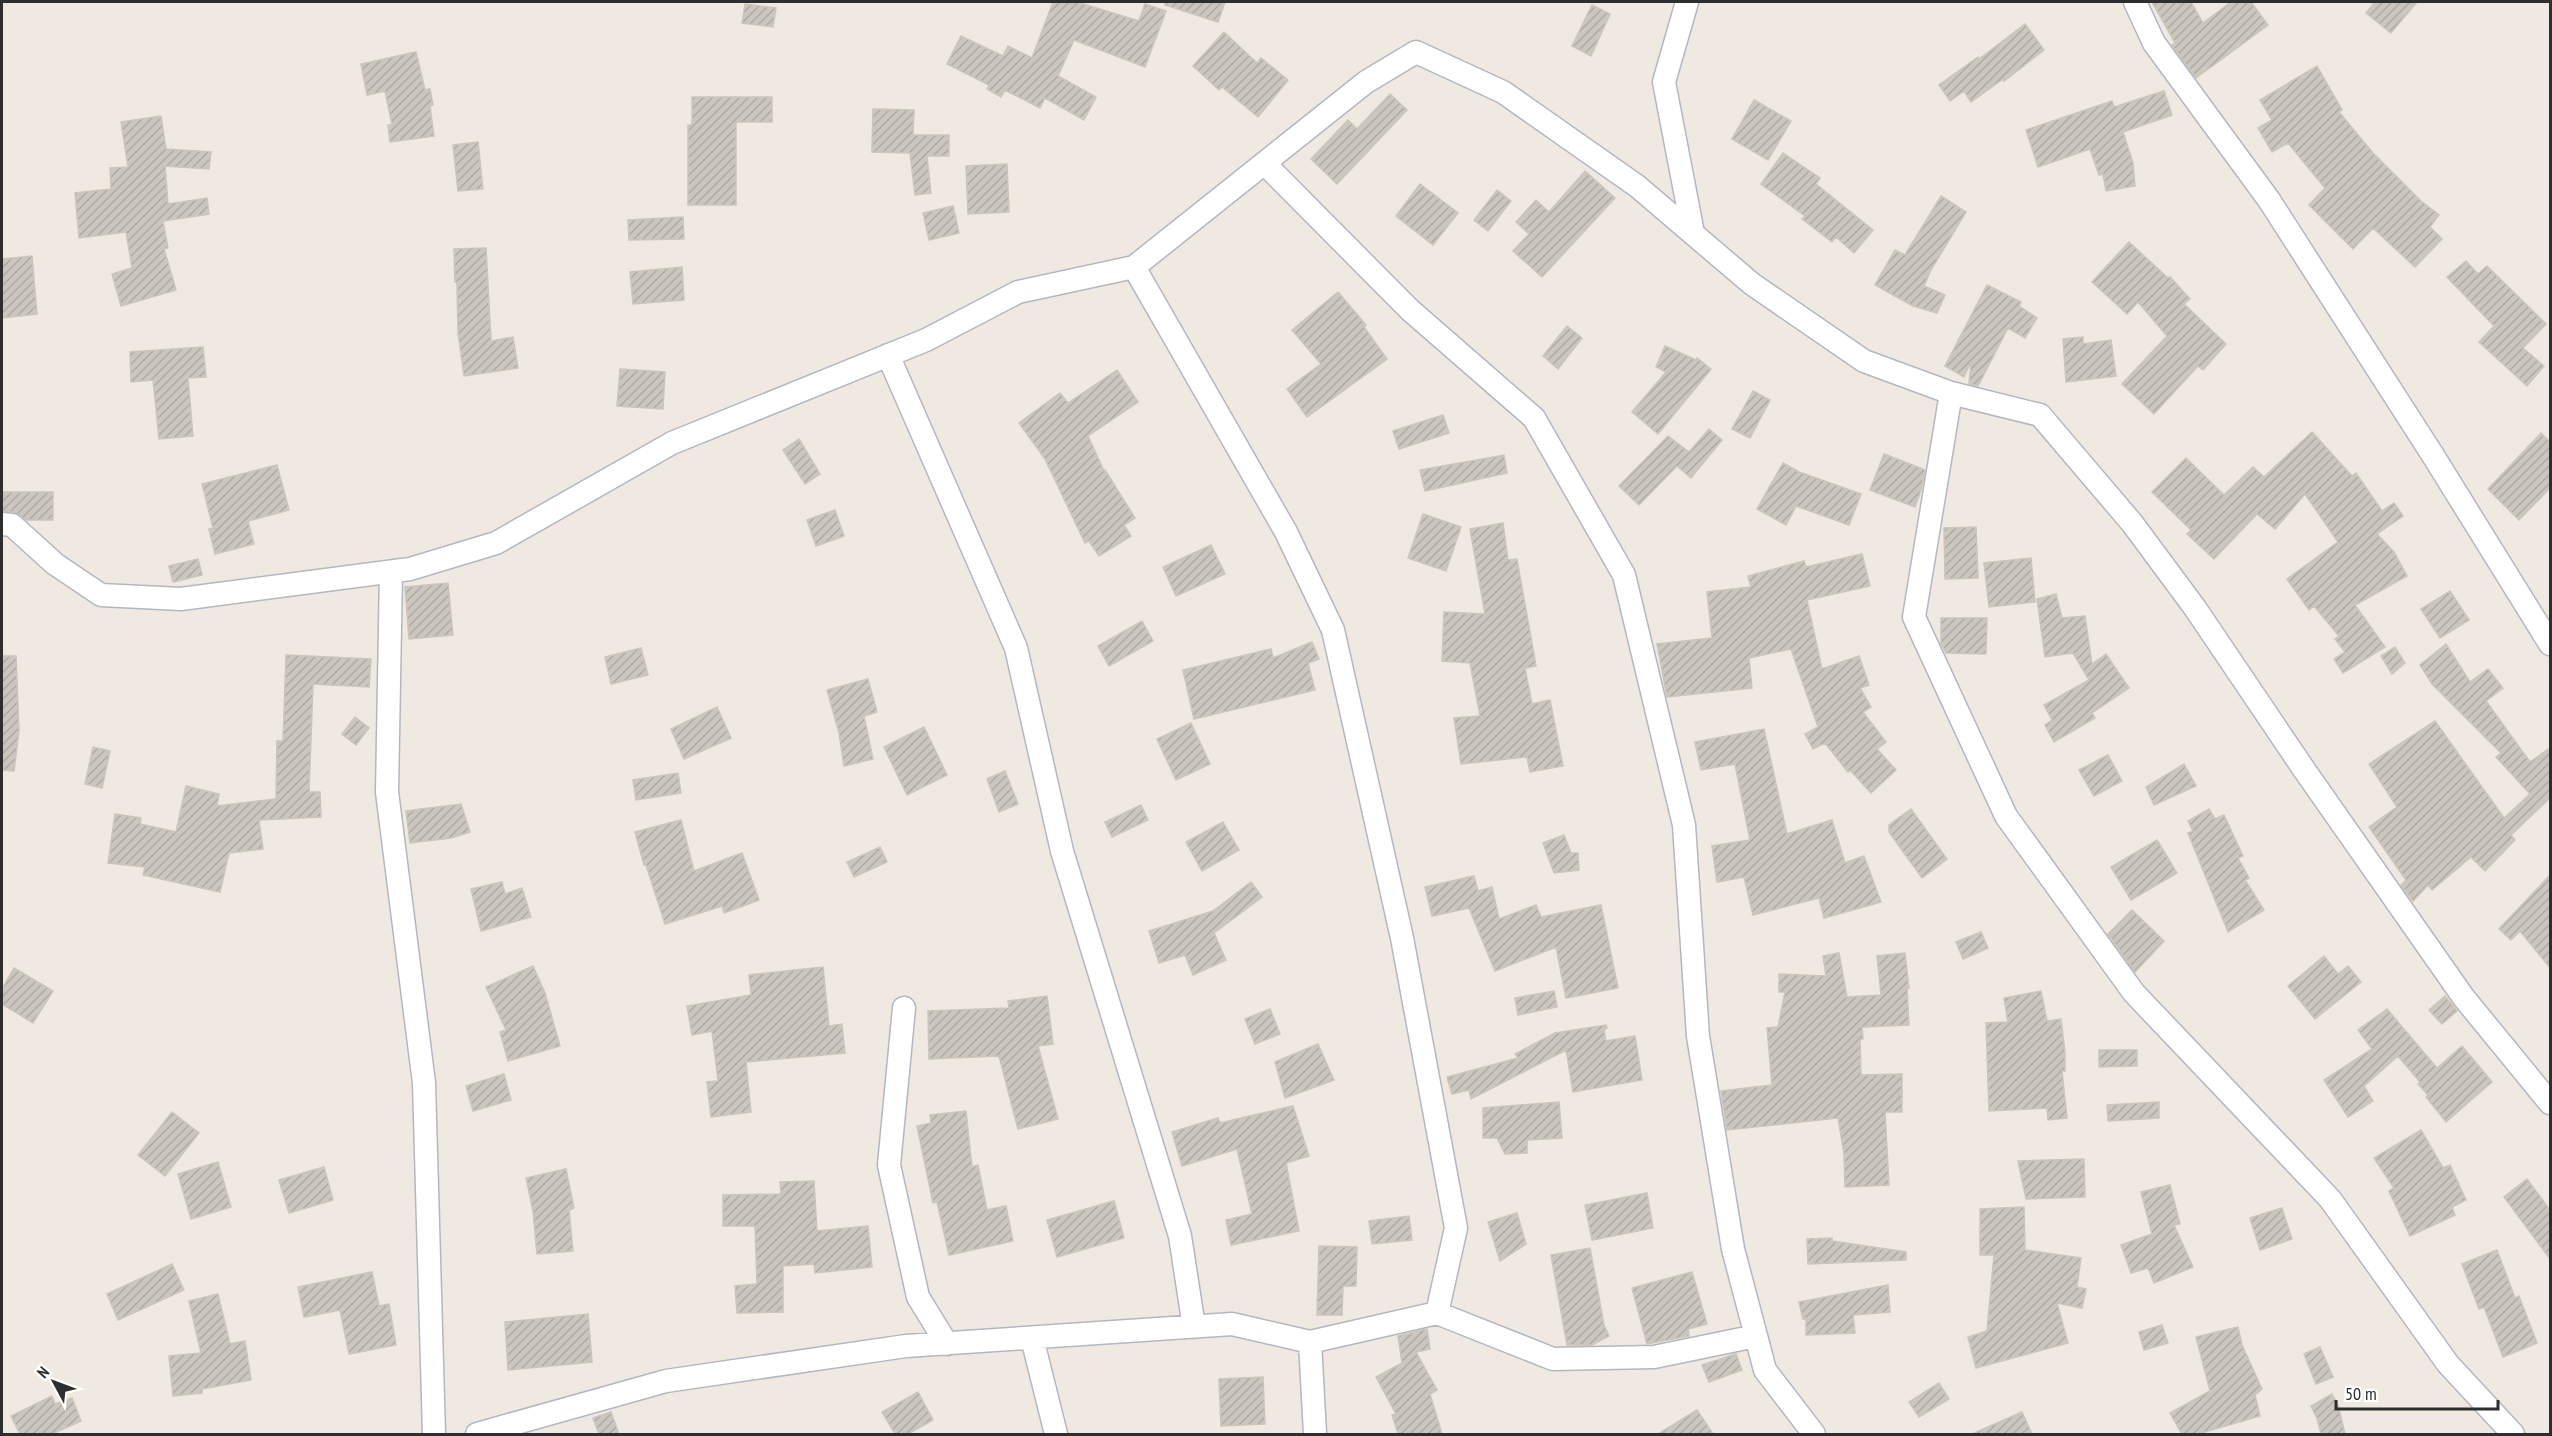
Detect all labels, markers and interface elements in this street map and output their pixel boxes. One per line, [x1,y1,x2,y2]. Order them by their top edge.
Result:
north arrow [24,1352,84,1412]
text: N [32,1362,53,1382]
scale bar [2336,1373,2498,1411]
text: 50 m [2345,1382,2377,1405]

